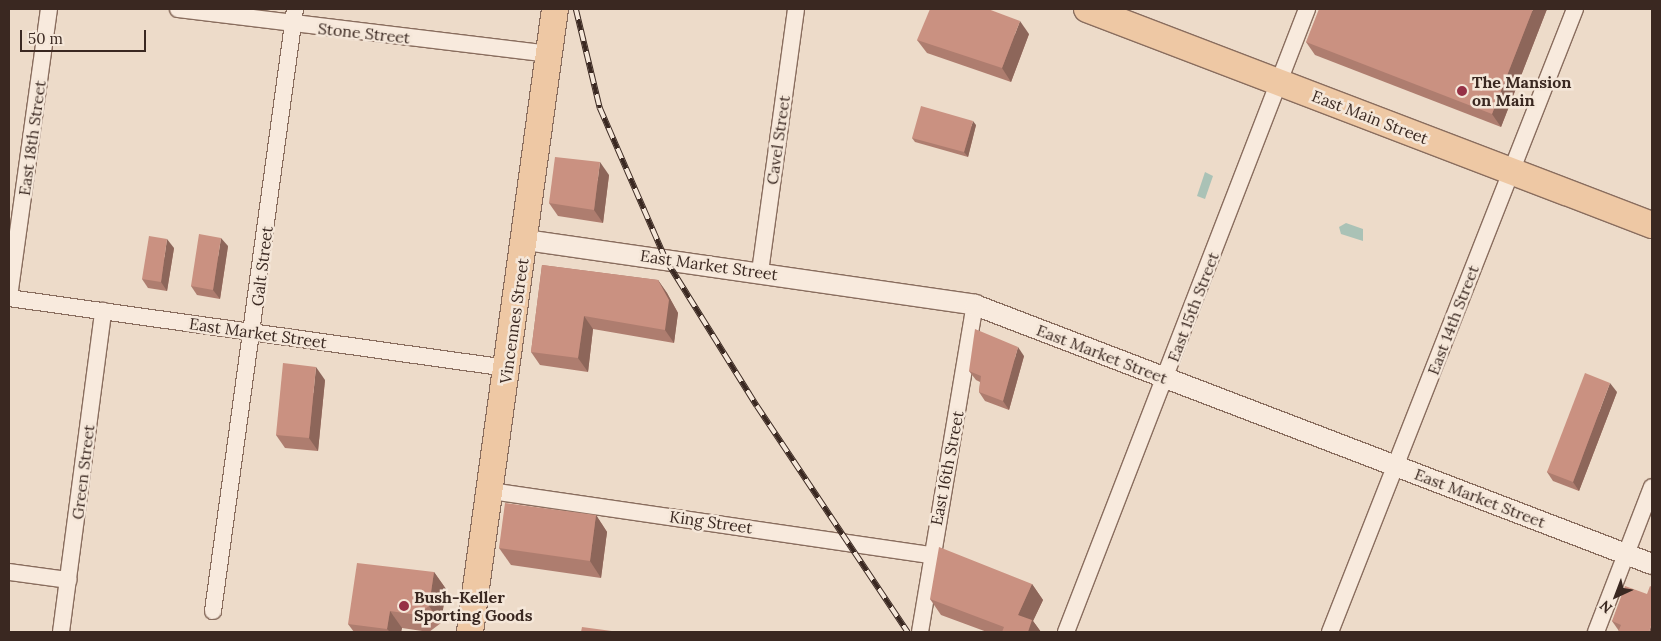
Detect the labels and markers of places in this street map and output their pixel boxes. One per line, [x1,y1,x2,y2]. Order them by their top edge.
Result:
place label: The Mansion on Main [1472,72,1571,110]
marker: The Mansion on Main [1456,85,1468,97]
place label: Bush-Keller Sporting Goods [414,587,532,625]
marker: Bush-Keller Sporting Goods [398,600,410,612]

